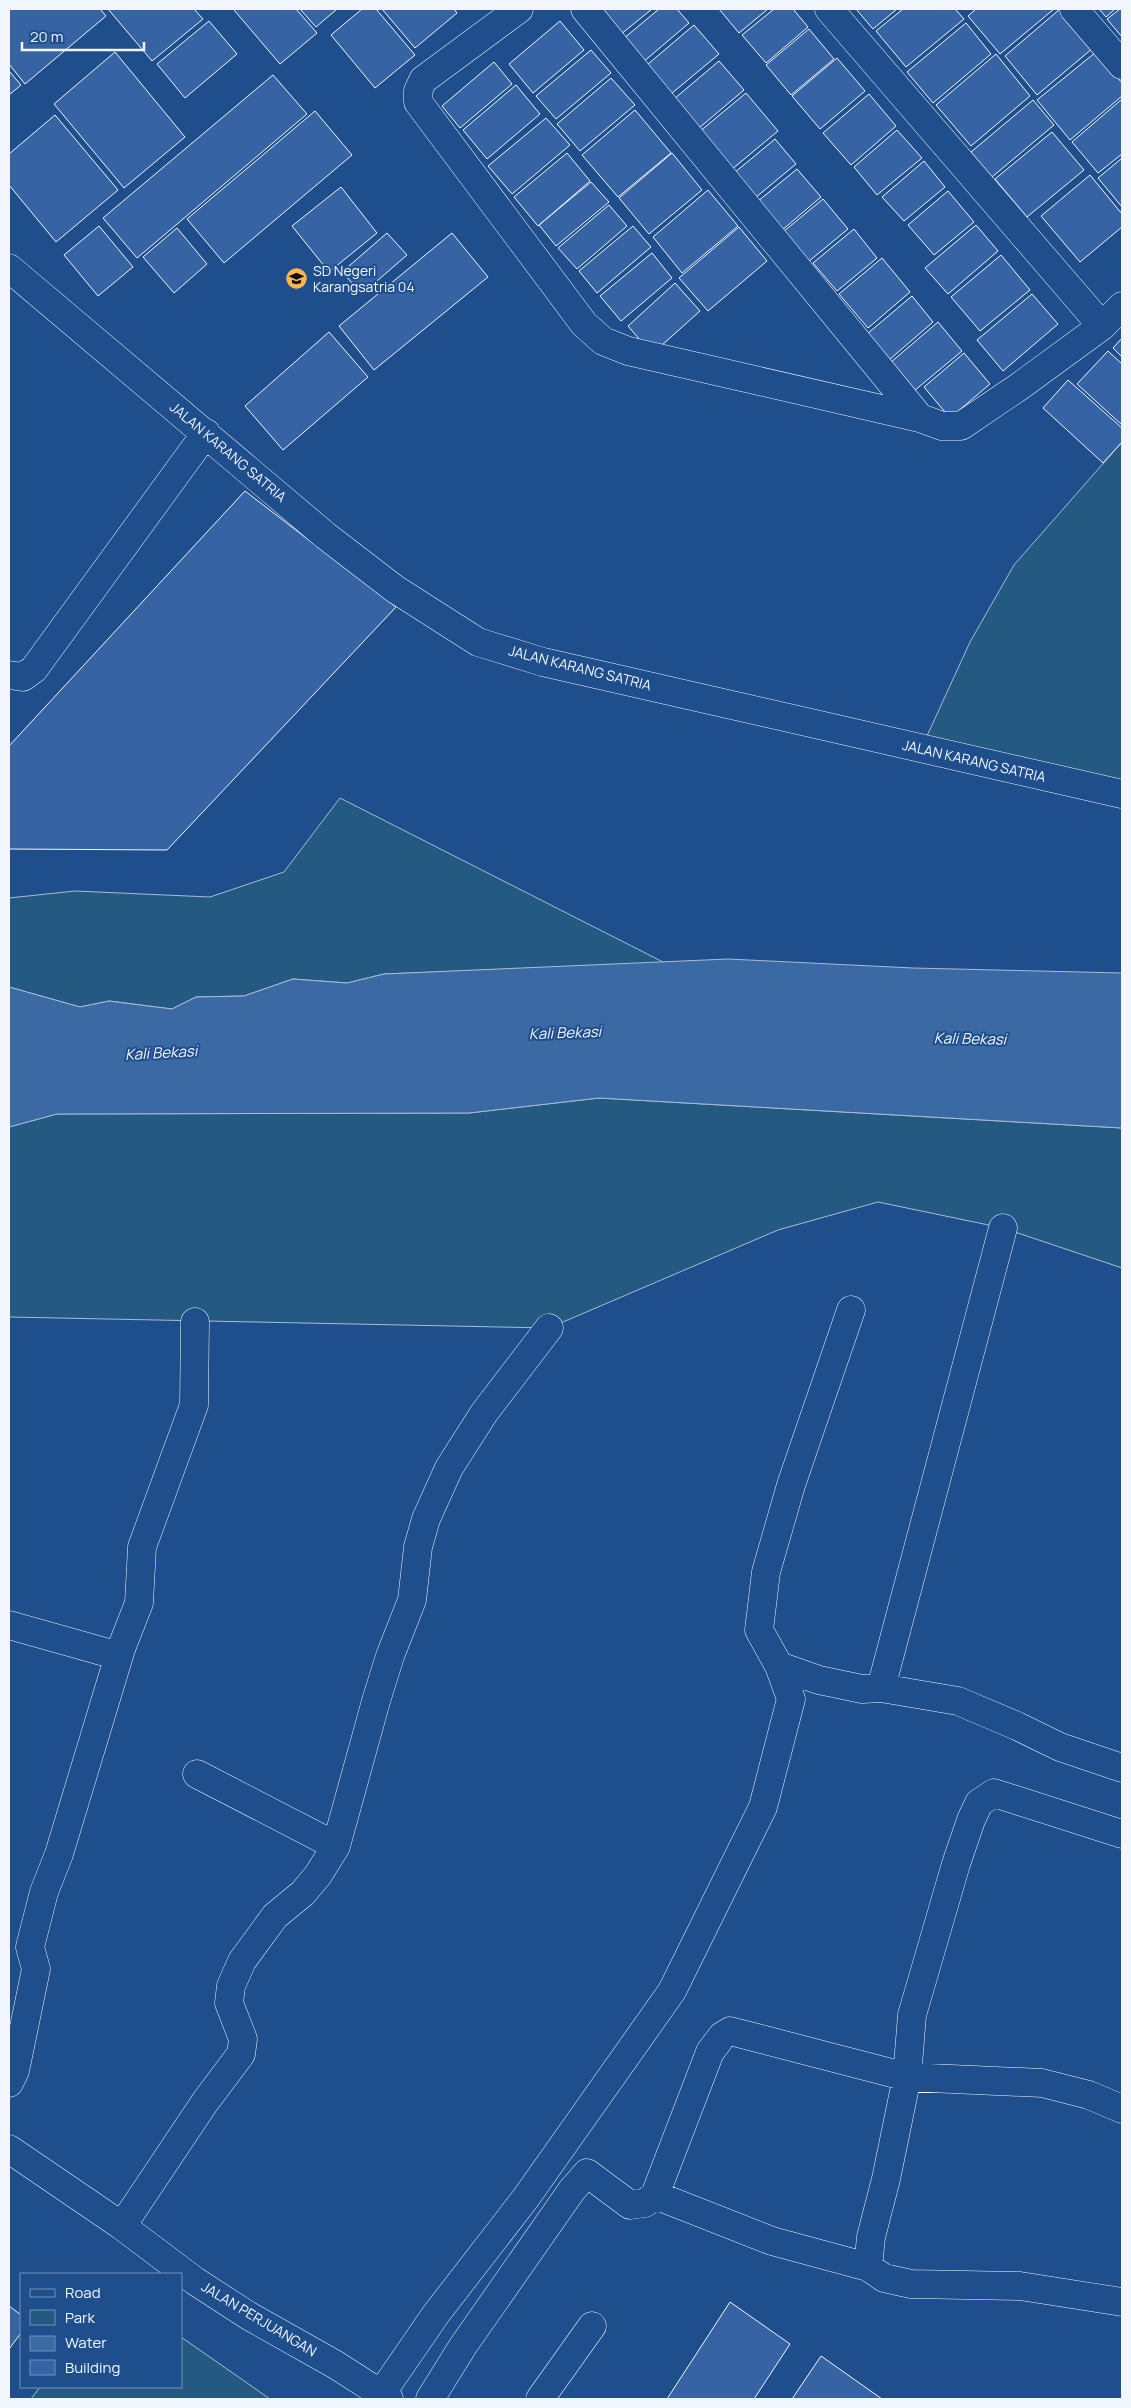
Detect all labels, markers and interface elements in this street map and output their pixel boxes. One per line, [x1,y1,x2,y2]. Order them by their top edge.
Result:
scale bar [22,20,145,52]
text: 20 m [30,26,63,47]
place label: SD Negeri Karangsatria 04 [313,261,415,296]
school or university icon: SD Negeri Karangsatria 04 [285,267,309,291]
street label: JALAN KARANG SATRIA [166,397,291,506]
street label: JALAN KARANG SATRIA [507,641,654,694]
street label: JALAN KARANG SATRIA [901,735,1048,786]
water label: Kali Bekasi [528,1021,604,1044]
water label: Kali Bekasi [934,1027,1009,1050]
water label: Kali Bekasi [124,1040,200,1065]
legend [20,2273,182,2388]
street label: JALAN PERJUANGAN [198,2277,320,2360]
text: Road [65,2282,101,2303]
text: Park [65,2307,95,2328]
text: Water [65,2332,107,2353]
text: Building [65,2357,120,2378]

